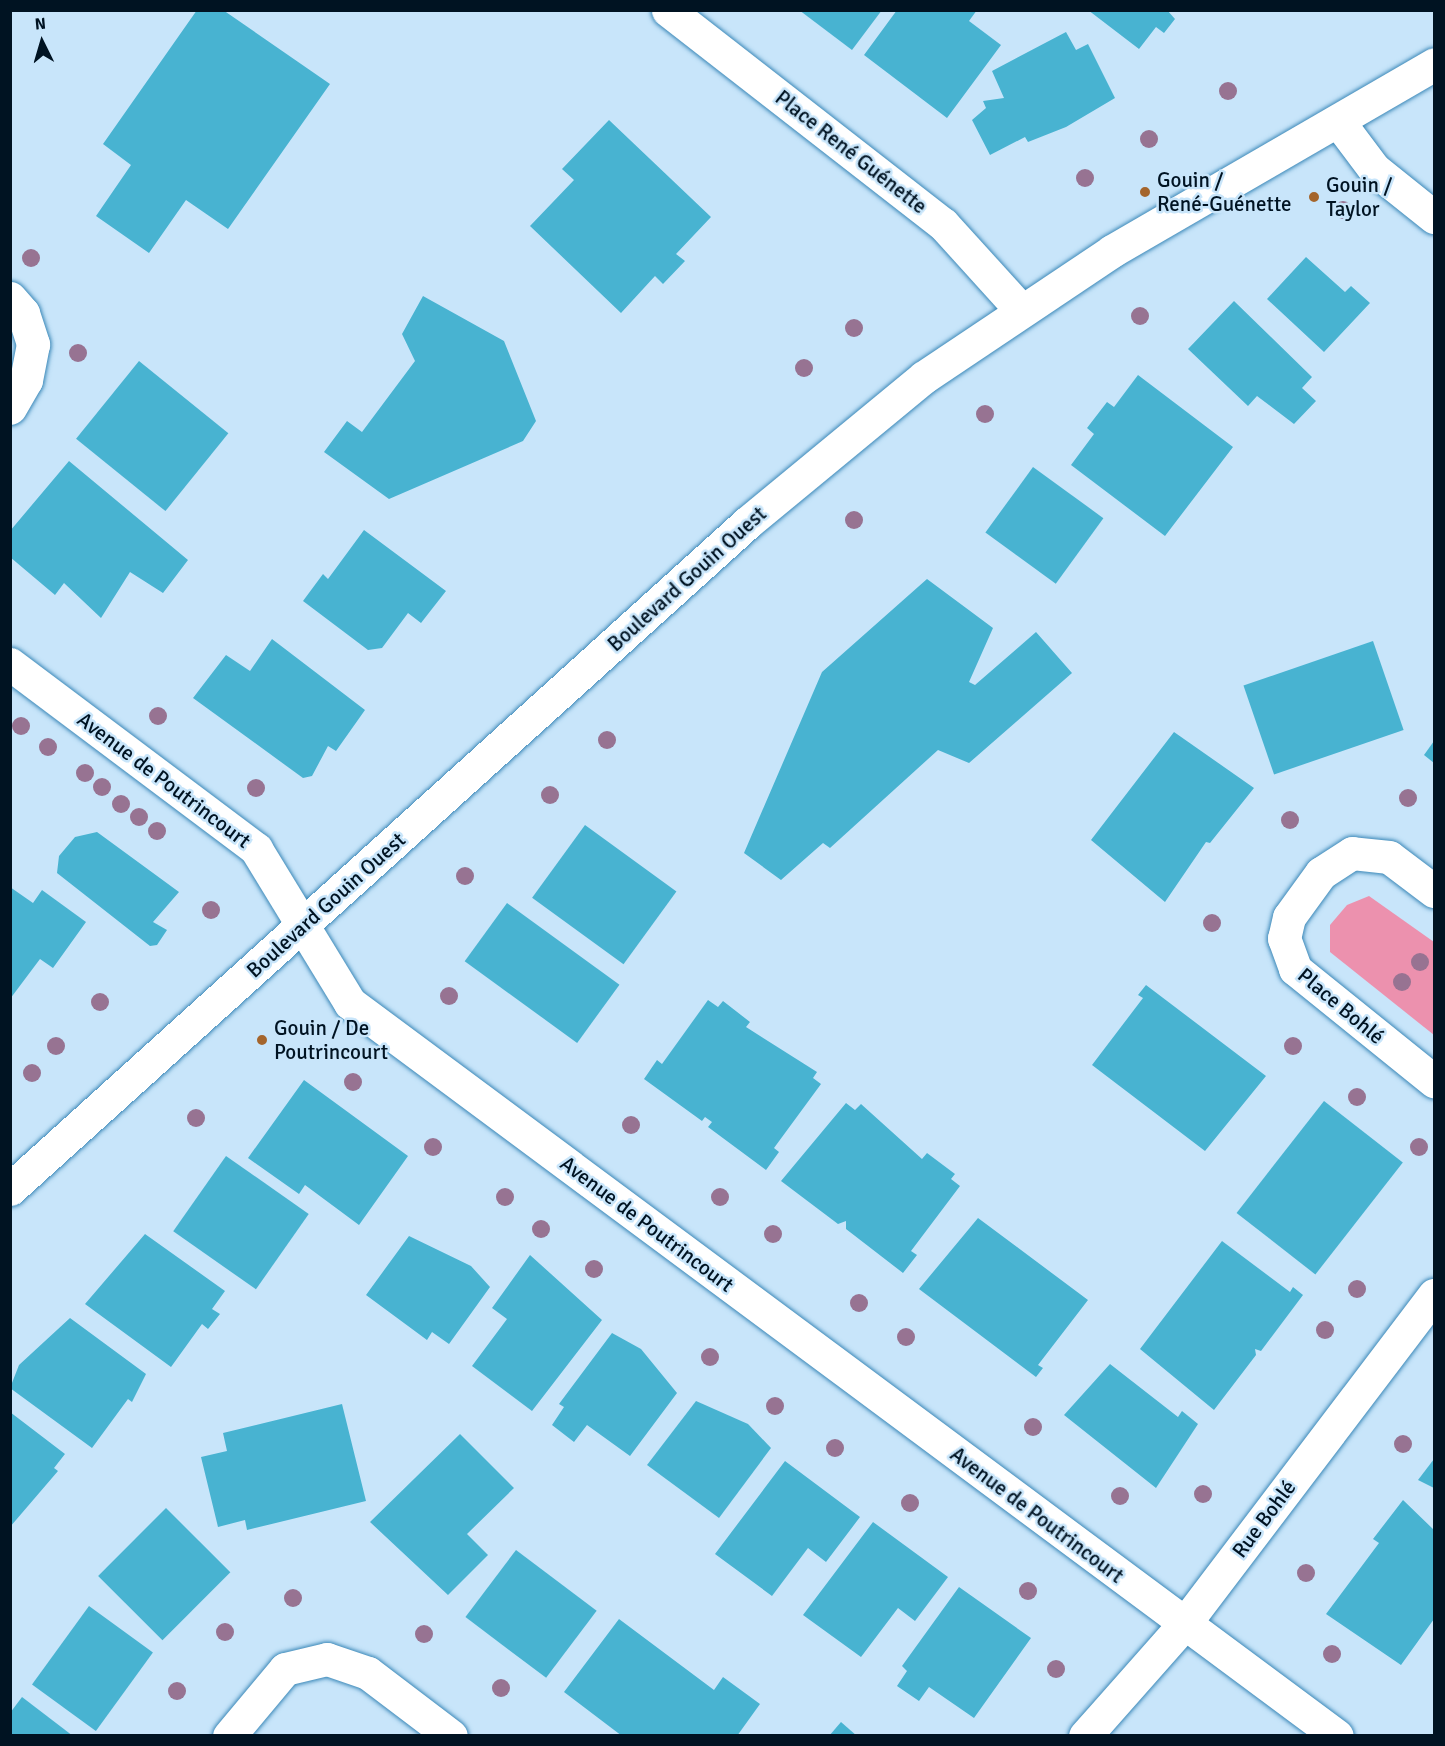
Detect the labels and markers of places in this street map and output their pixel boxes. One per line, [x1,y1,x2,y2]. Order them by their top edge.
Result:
place label: Gouin / René-Guénette [1157,167,1292,217]
place label: Gouin / Taylor [1326,172,1392,222]
marker: Gouin / René-Guénette [1138,185,1152,199]
marker: Gouin / Taylor [1307,190,1321,204]
place label: Gouin / De Poutrincourt [274,1015,388,1065]
marker: Gouin / De Poutrincourt [255,1033,269,1047]

